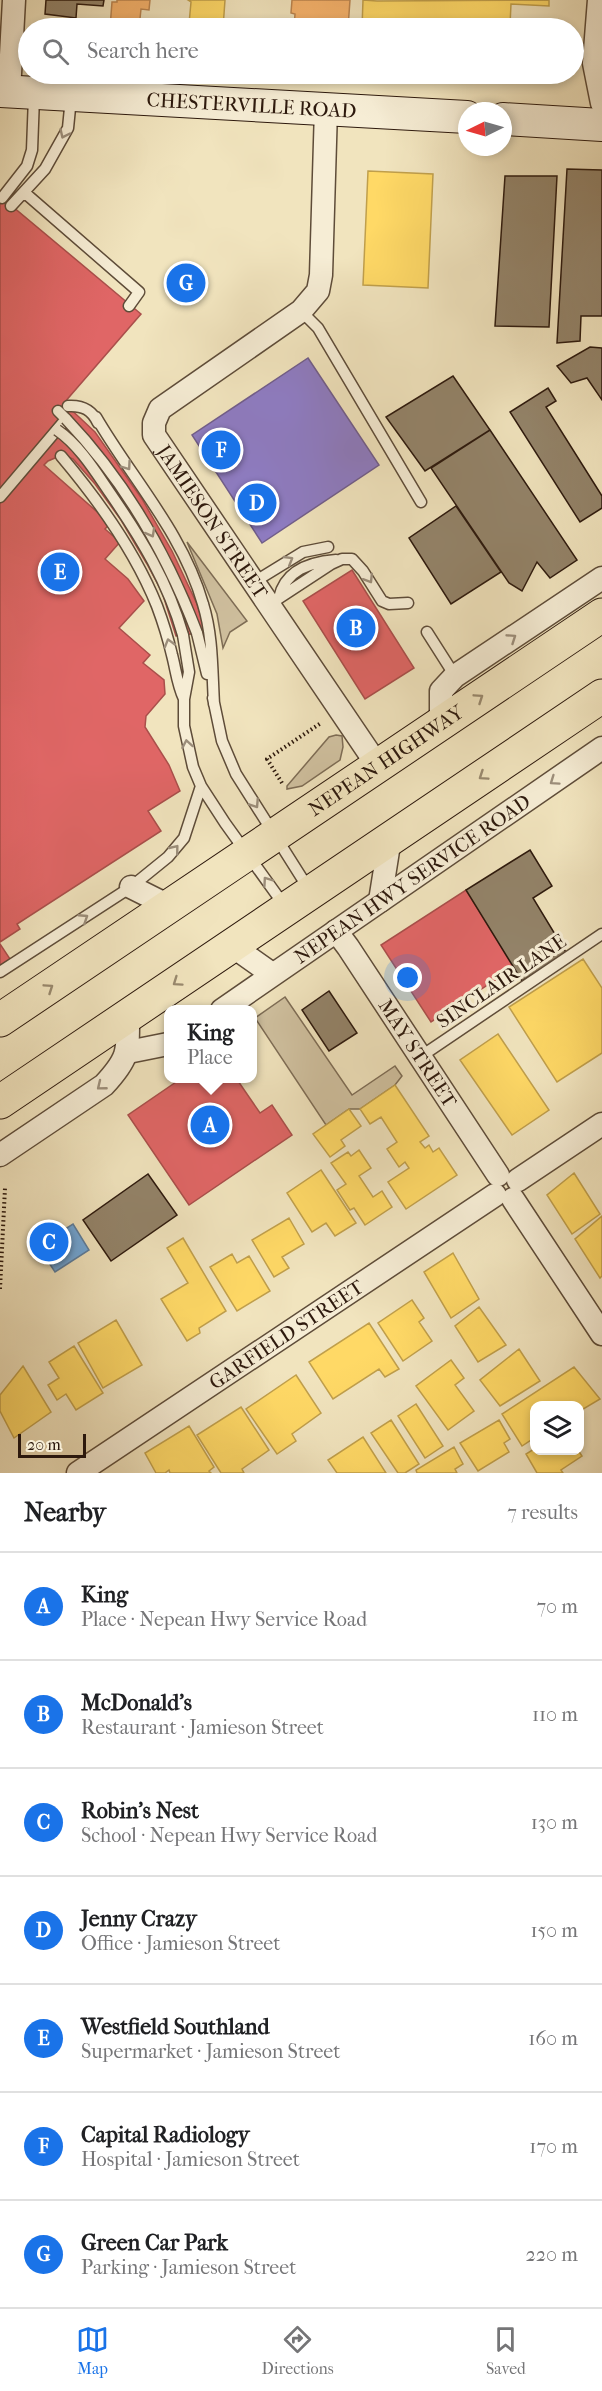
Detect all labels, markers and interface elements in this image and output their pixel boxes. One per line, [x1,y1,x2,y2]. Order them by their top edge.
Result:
search box [18,18,584,84]
icon: search [39,35,72,68]
text: Search here [87,38,199,64]
street label: CHESTERVILLE ROAD [146,88,357,123]
north arrow [458,102,512,156]
one-way arrow [60,127,72,138]
pin: G [166,260,206,306]
pin: F [202,428,240,472]
street label: JAMIESON STREET [151,439,272,603]
one-way arrow [120,460,131,471]
pin: D [238,480,276,526]
one-way arrow [144,527,155,537]
pin: E [40,550,80,594]
one-way arrow [283,555,293,567]
one-way arrow [361,573,373,583]
pin: B [336,606,376,650]
one-way arrow [506,633,516,645]
one-way arrow [164,638,176,649]
one-way arrow [472,694,483,705]
street label: NEPEAN HIGHWAY [304,700,469,821]
one-way arrow [181,739,194,749]
one-way arrow [478,769,489,780]
one-way arrow [549,774,560,785]
street label: NEPEAN HWY SERVICE ROAD [290,790,535,969]
one-way arrow [248,798,260,808]
one-way arrow [167,845,178,856]
one-way arrow [263,876,274,887]
one-way arrow [78,913,88,925]
street label: SINCLAIR LANE [432,930,570,1033]
your location [393,963,422,992]
one-way arrow [173,975,184,986]
one-way arrow [42,984,53,995]
street label: MAY STREET [373,995,462,1112]
popup [164,1005,257,1083]
text: King [187,1020,234,1046]
text: Place [187,1046,233,1069]
one-way arrow [97,1078,108,1089]
pin: A [190,1102,230,1148]
pin: C [29,1220,68,1264]
street label: GARFIELD STREET [205,1275,368,1394]
map controls [530,1401,584,1455]
button: layers [530,1401,584,1455]
scale bar [18,1431,86,1458]
text: 20 m [27,1435,61,1454]
text: Nearby [24,1497,106,1528]
text: 7 results [507,1501,578,1524]
text: King [81,1582,128,1608]
text: A [37,1595,50,1618]
text: 70 m [536,1595,578,1618]
text: Place · Nepean Hwy Service Road [81,1608,367,1631]
text: McDonald's [81,1690,192,1716]
text: B [37,1703,50,1726]
text: 110 m [532,1703,578,1726]
text: Restaurant · Jamieson Street [81,1716,324,1739]
text: Robin's Nest [81,1798,199,1824]
text: C [37,1811,50,1834]
text: 130 m [531,1811,578,1834]
text: School · Nepean Hwy Service Road [81,1824,377,1847]
text: Jenny Crazy [81,1906,197,1932]
text: D [36,1919,51,1942]
text: 150 m [530,1919,578,1942]
text: Office · Jamieson Street [81,1932,280,1955]
text: Westfield Southland [81,2014,270,2040]
text: E [37,2027,50,2050]
text: 160 m [528,2027,578,2050]
text: Supermarket · Jamieson Street [81,2040,340,2063]
text: Capital Radiology [81,2122,249,2148]
text: F [38,2135,49,2158]
text: 170 m [529,2135,578,2158]
text: Hospital · Jamieson Street [81,2148,300,2171]
text: Green Car Park [81,2230,228,2256]
text: G [36,2243,51,2266]
text: 220 m [525,2243,578,2266]
text: Parking · Jamieson Street [81,2256,296,2279]
tab: Map [76,2323,109,2378]
tab: Directions [262,2323,334,2378]
tab: Saved [486,2323,526,2378]

